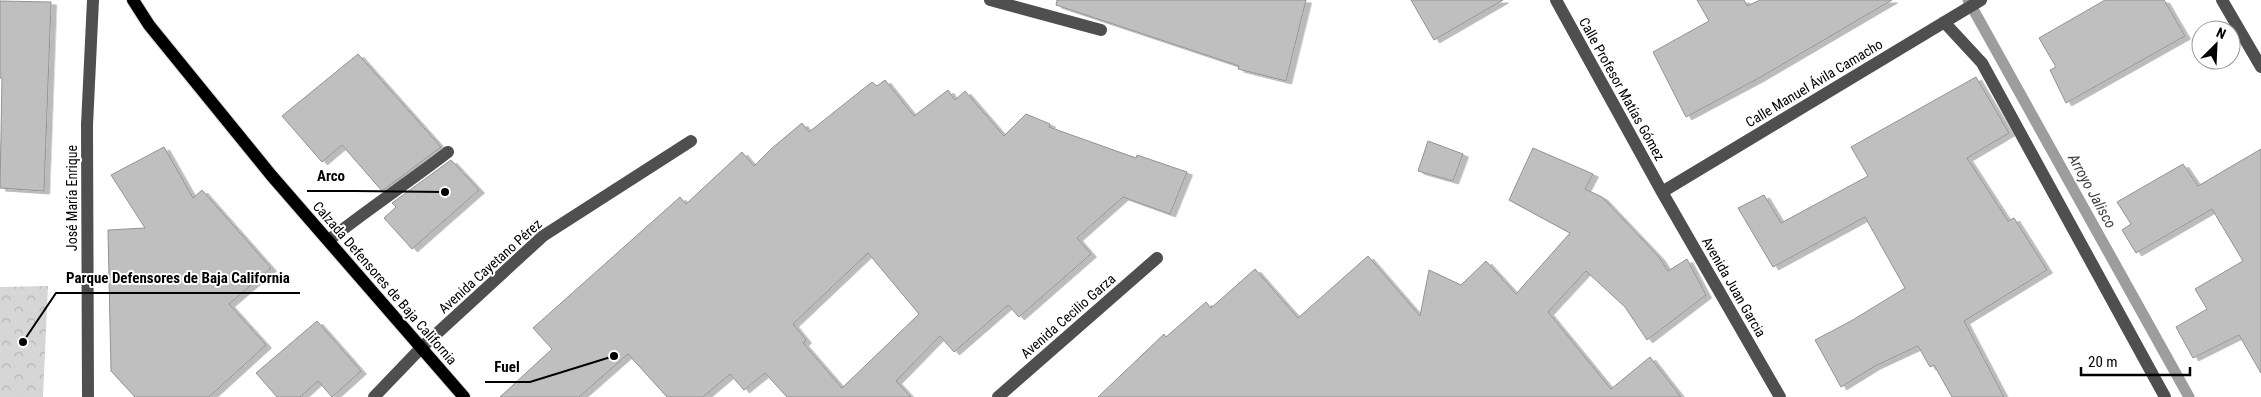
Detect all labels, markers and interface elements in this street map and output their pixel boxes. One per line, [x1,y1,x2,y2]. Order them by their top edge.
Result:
street label: Calle Profesor Matías Gómez [1576,15,1668,163]
north arrow [2191,20,2241,70]
text: N [2214,24,2228,42]
street label: Calle Manuel Ávila Camacho [1742,35,1885,130]
street label: José María Enrique [64,144,80,251]
water label: Arroyo Jalisco [2064,150,2120,231]
callout: Arco [307,161,355,191]
text: Arco [317,167,345,185]
street label: Calzada Defensores de Baja California [310,198,460,368]
street label: Avenida Cayetano Pérez [435,216,545,316]
street label: Avenida Juan Garcia [1699,234,1769,340]
callout: Parque Defensores de Baja California [56,263,300,293]
text: Parque Defensores de Baja California [66,269,290,287]
street label: Avenida Cecilio Garza [1017,271,1119,361]
scale bar [2081,344,2190,376]
callout: Fuel [485,352,530,382]
text: 20 m [2088,353,2118,371]
text: Fuel [494,358,520,376]

